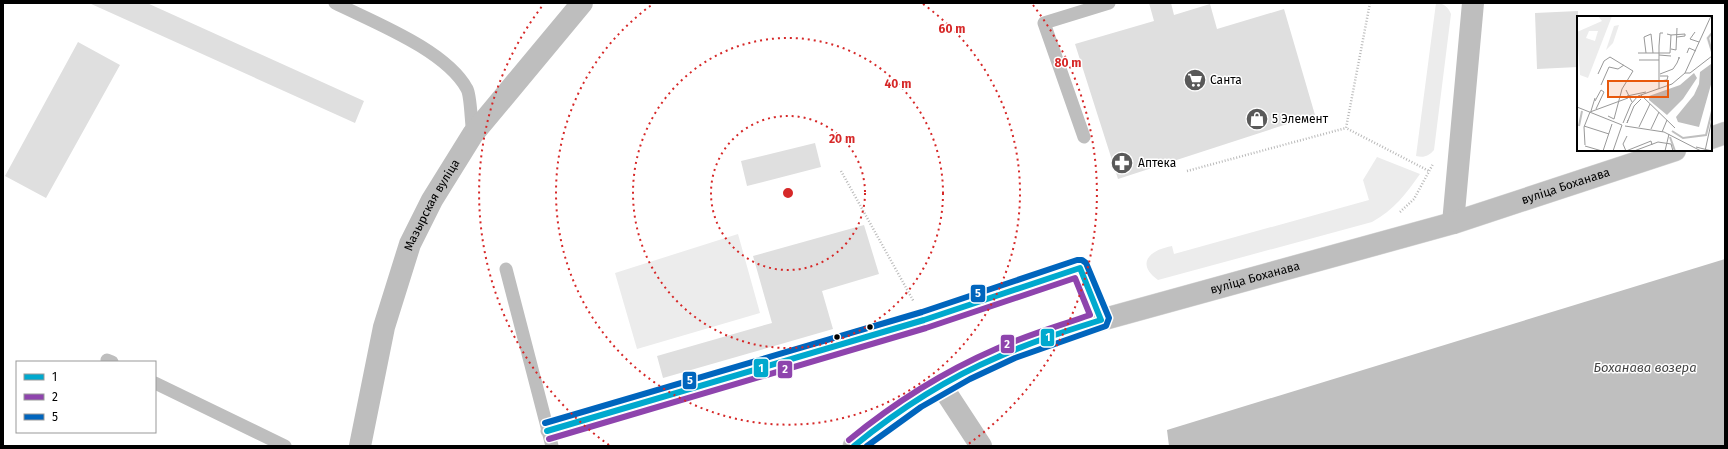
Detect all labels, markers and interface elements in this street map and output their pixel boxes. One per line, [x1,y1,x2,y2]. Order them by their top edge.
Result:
inset map [1577,16,1712,151]
text: 60 m [939,22,965,36]
text: 80 m [1055,56,1081,70]
supermarket icon: Санта [1182,67,1208,93]
place label: Санта [1210,73,1242,87]
text: 40 m [885,77,911,91]
shop icon: 5 Элемент [1244,106,1270,132]
place label: 5 Элемент [1272,112,1329,126]
text: 20 m [829,132,855,146]
pharmacy icon: Аптека [1109,150,1135,176]
place label: Аптека [1138,156,1176,170]
street label: Мазырская вуліца [401,157,463,252]
street label: вуліца Боханава [1520,165,1612,207]
centre of rings [781,186,795,200]
street label: вуліца Боханава [1209,259,1301,297]
line badge: 5 [970,284,986,303]
text: 5 [975,287,981,300]
unlabelled marker [865,322,875,332]
line badge: 1 [1040,328,1055,347]
text: 1 [1045,331,1051,344]
unlabelled marker [832,332,842,342]
line badge: 2 [1000,334,1015,354]
text: 2 [1004,338,1010,351]
line badge: 1 [753,358,769,378]
line badge: 2 [777,360,793,379]
water label: Боханава возера [1593,360,1697,375]
legend [16,361,156,433]
text: 1 [758,362,764,375]
text: 2 [782,363,788,376]
text: 1 [52,370,57,384]
line badge: 5 [682,371,697,390]
text: 5 [687,374,693,387]
text: 2 [52,390,58,404]
text: 5 [52,410,58,424]

